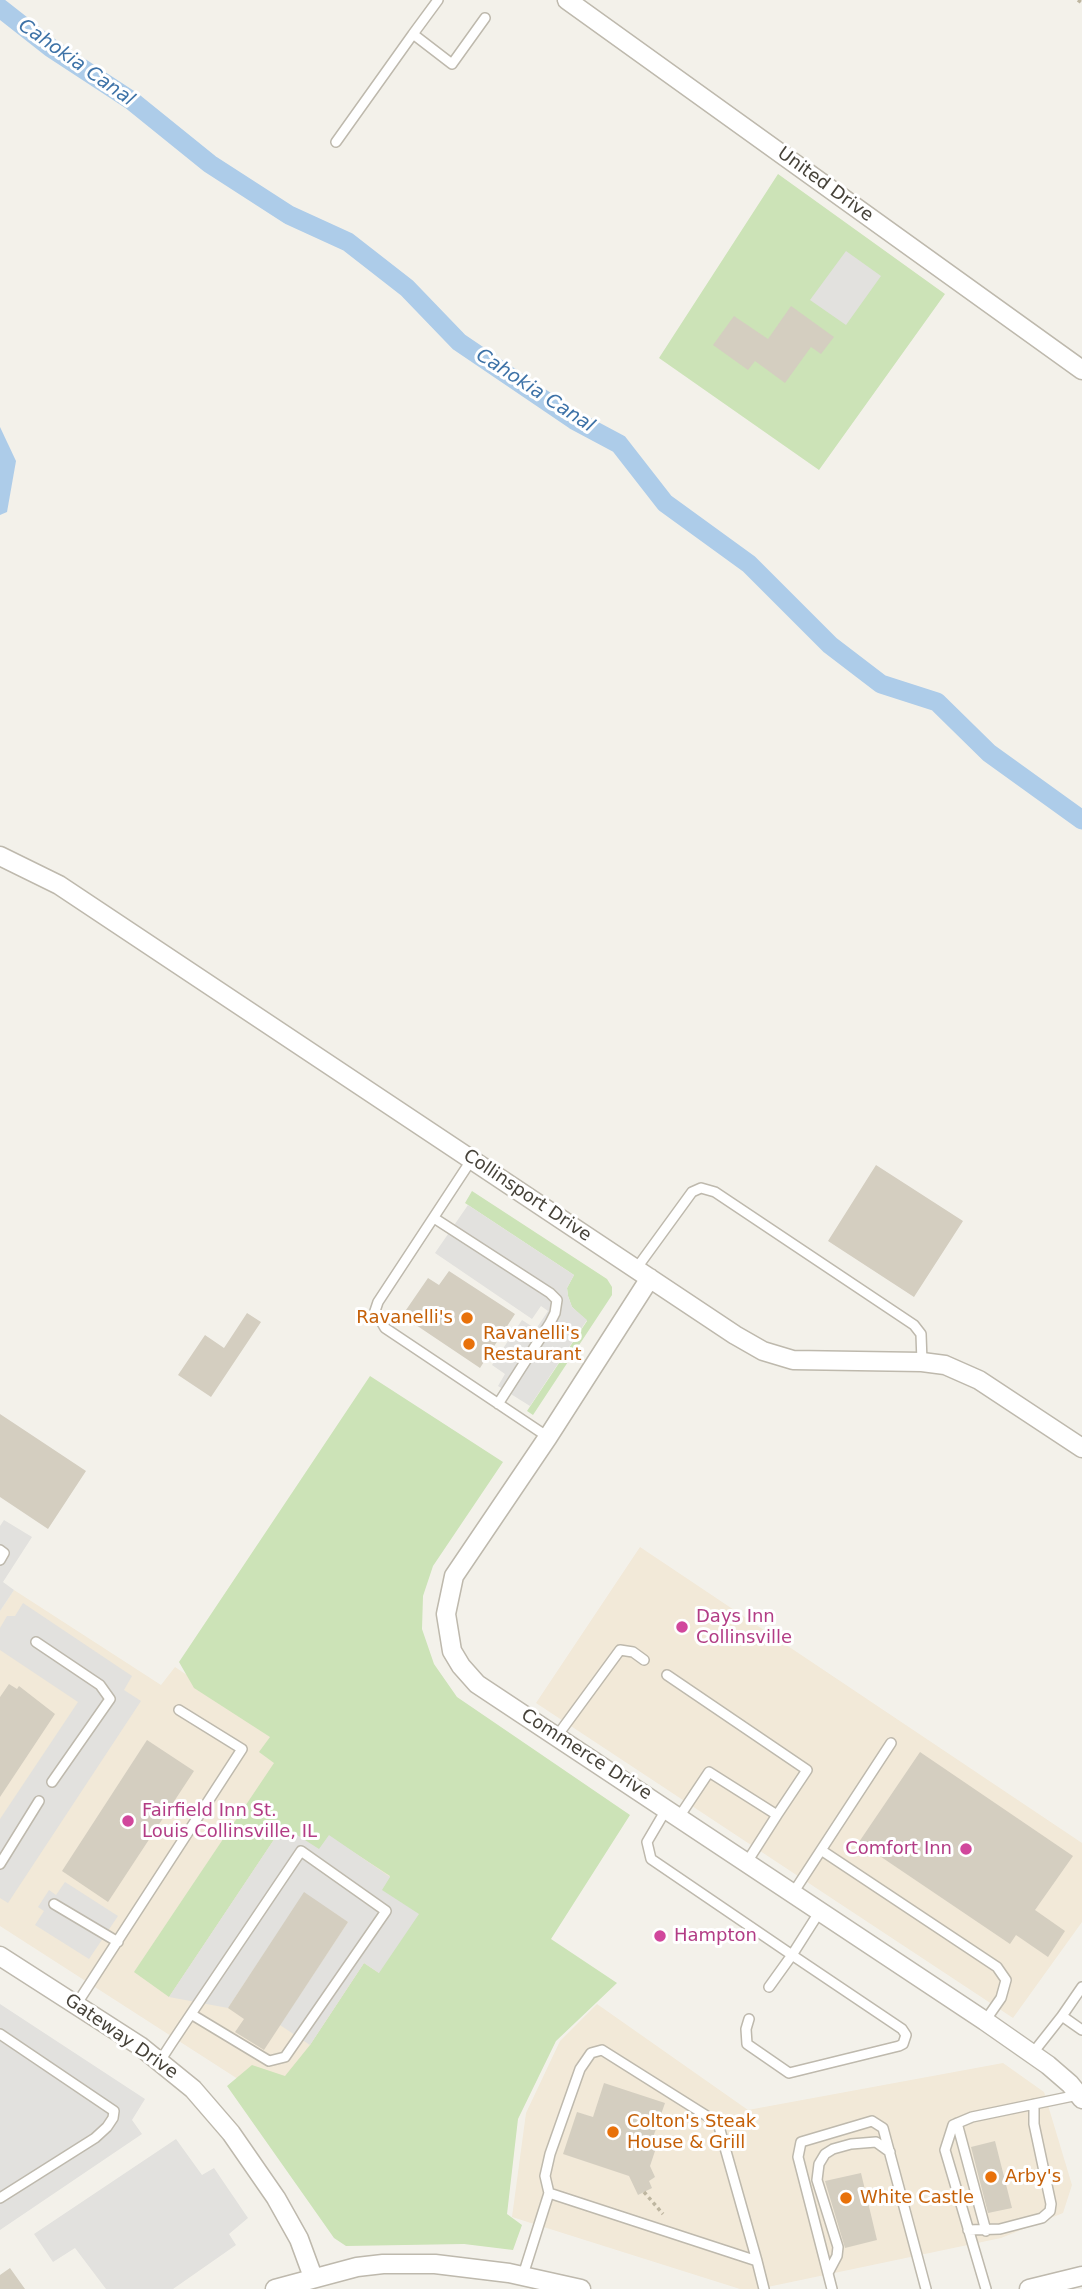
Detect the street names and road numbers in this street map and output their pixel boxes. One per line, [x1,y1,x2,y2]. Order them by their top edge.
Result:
street label: United Drive [773,143,877,227]
street label: Collinsport Drive [459,1145,595,1247]
street label: Commerce Drive [517,1705,655,1805]
street label: Gateway Drive [60,1990,182,2084]

